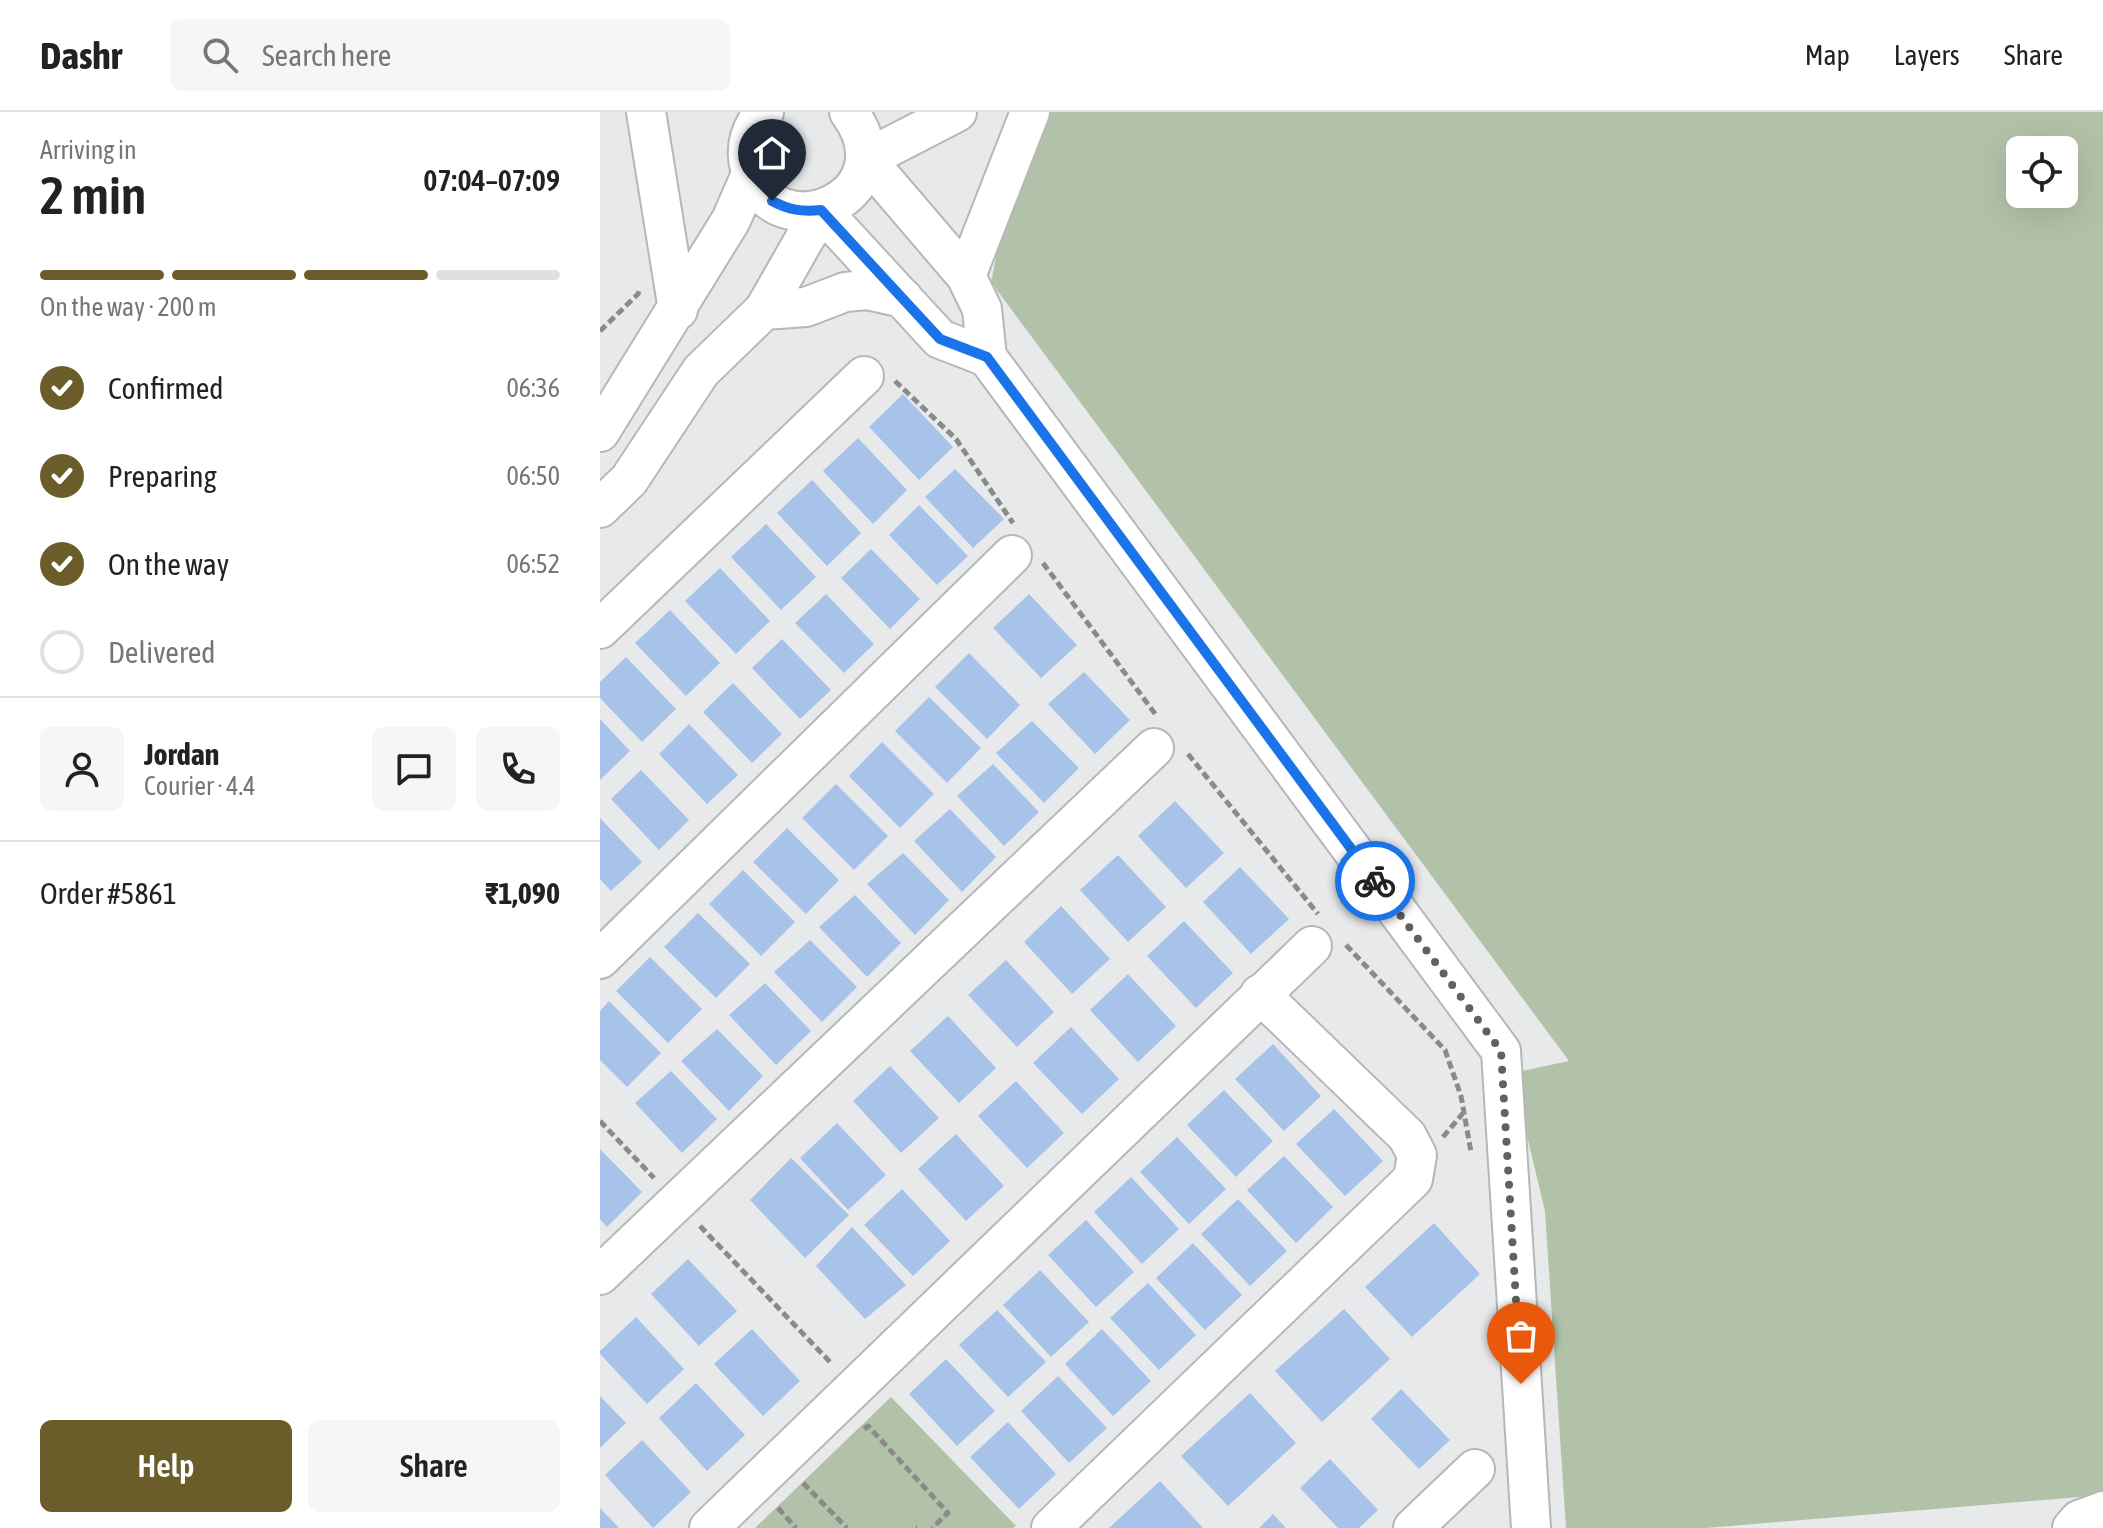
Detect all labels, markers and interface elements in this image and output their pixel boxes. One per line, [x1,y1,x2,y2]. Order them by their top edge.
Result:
search box [170,19,730,91]
icon: search [198,33,242,77]
text: Dashr [40,34,122,77]
text: Search here [262,38,391,72]
text: Map [1805,39,1850,71]
text: Layers [1894,39,1960,71]
text: Share [2004,39,2063,71]
pin [738,119,806,201]
icon: home [750,131,794,175]
text: Arriving in [40,135,137,165]
map controls [2006,136,2078,208]
button: locate [2006,136,2078,208]
text: 07:04–07:09 [423,163,560,197]
text: 2 min [40,165,146,225]
text: On the way · 200 m [40,292,217,322]
icon: check [40,366,84,410]
text: Confirmed [108,371,223,405]
text: 06:36 [506,373,560,403]
icon: check [40,454,84,498]
text: Preparing [108,459,217,493]
text: 06:50 [506,461,560,491]
icon: check [40,542,84,586]
text: On the way [108,547,229,581]
text: 06:52 [506,549,560,579]
text: Delivered [108,635,216,669]
button: person [40,727,124,811]
button: chat [372,727,456,811]
button: phone [476,727,560,811]
text: Jordan [144,737,219,771]
text: Courier · 4.4 [144,771,255,801]
courier [1335,841,1415,921]
icon: bike [1353,859,1397,903]
text: Order #5861 [40,876,177,910]
text: ₹1,090 [485,876,560,910]
pin [1487,1302,1555,1384]
icon: bag [1499,1314,1543,1358]
button: Help [40,1420,292,1512]
button: Share [308,1420,560,1512]

